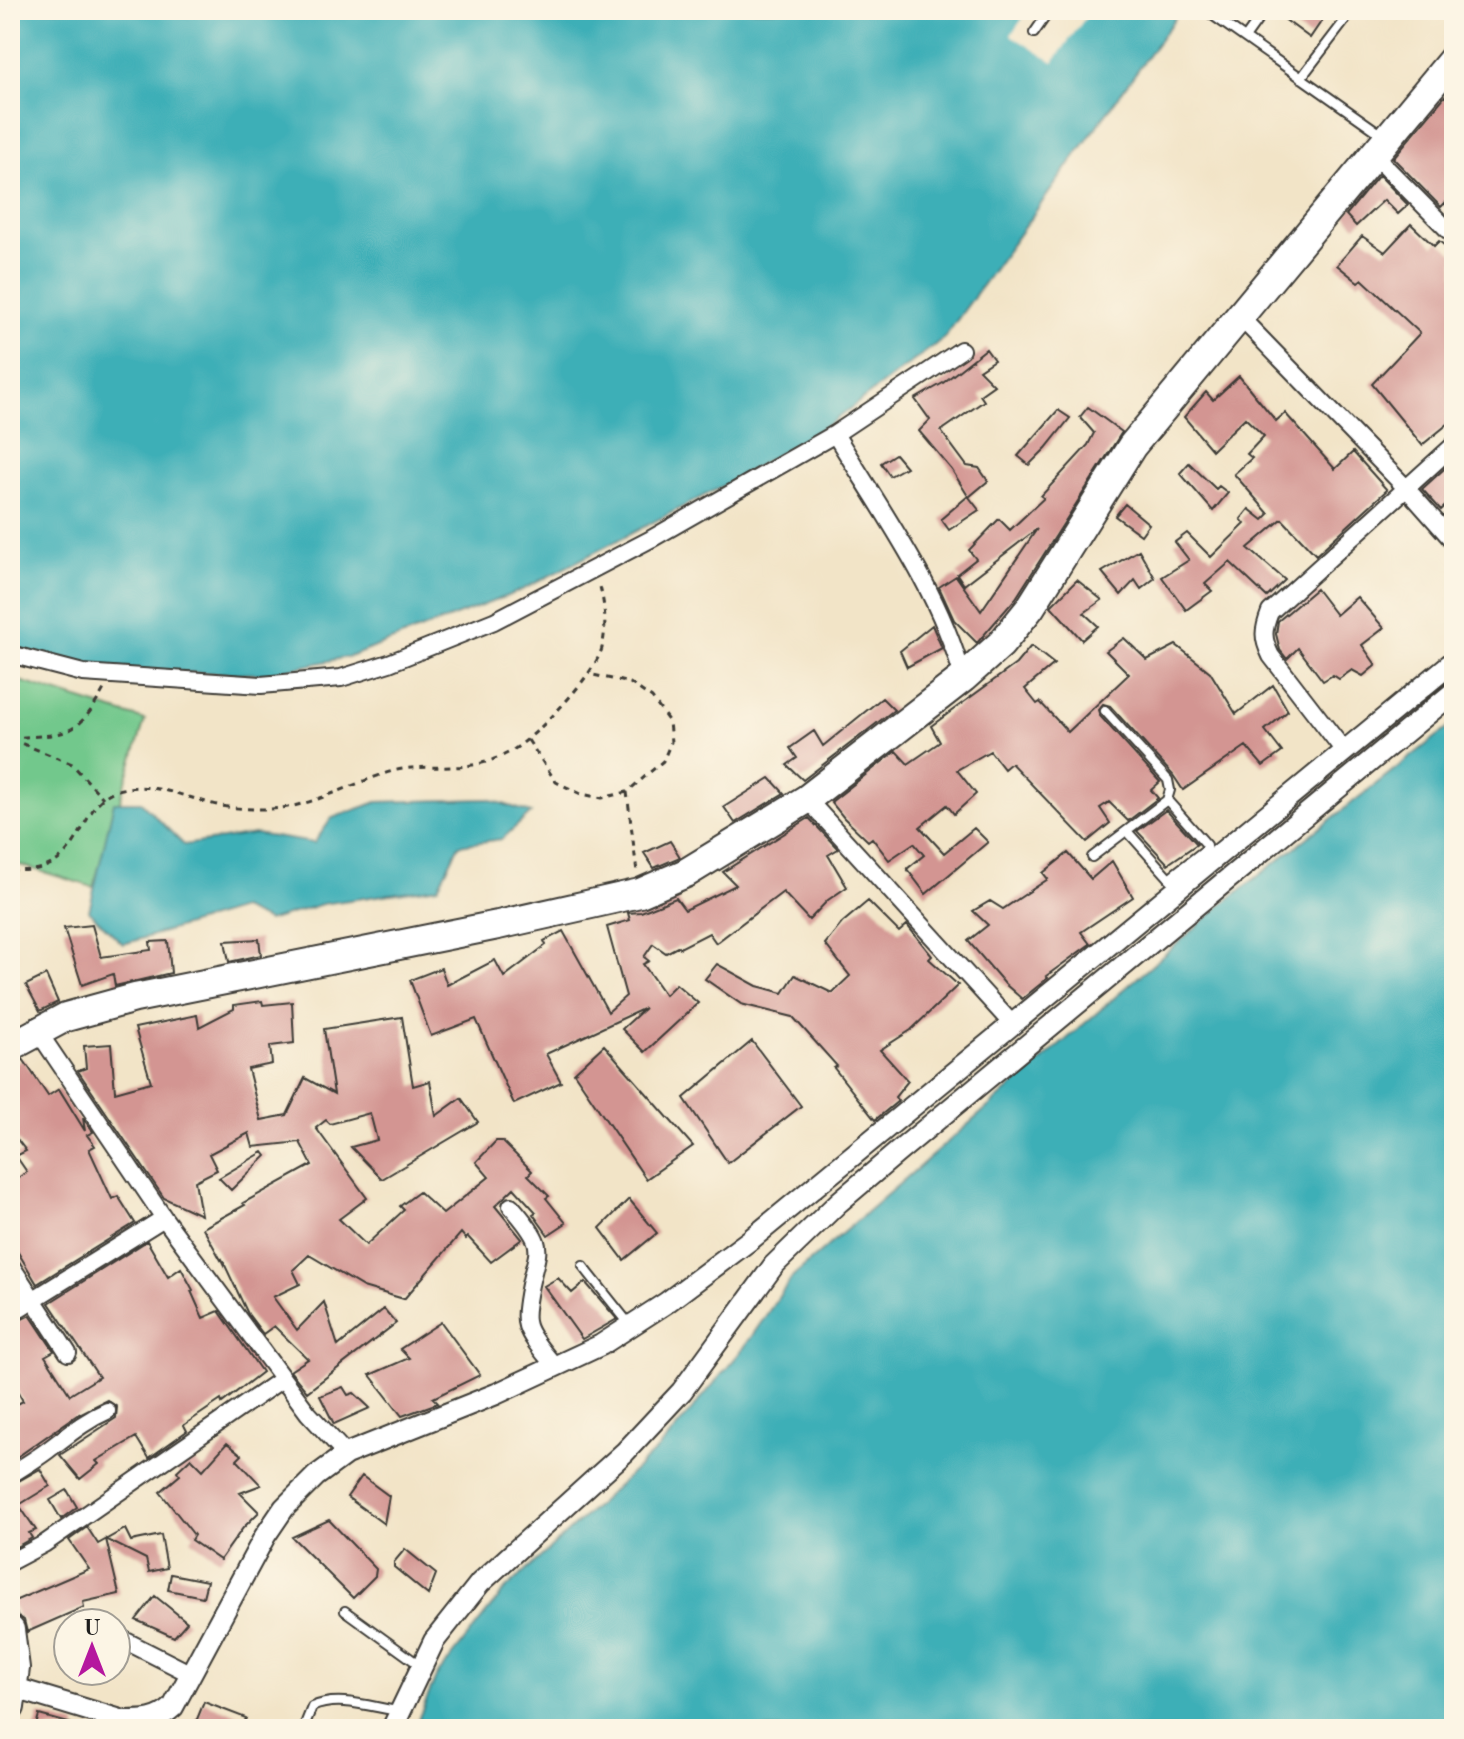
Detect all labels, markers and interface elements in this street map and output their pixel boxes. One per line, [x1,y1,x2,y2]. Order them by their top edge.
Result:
north arrow [52,1607,132,1687]
text: U [83,1618,101,1640]

